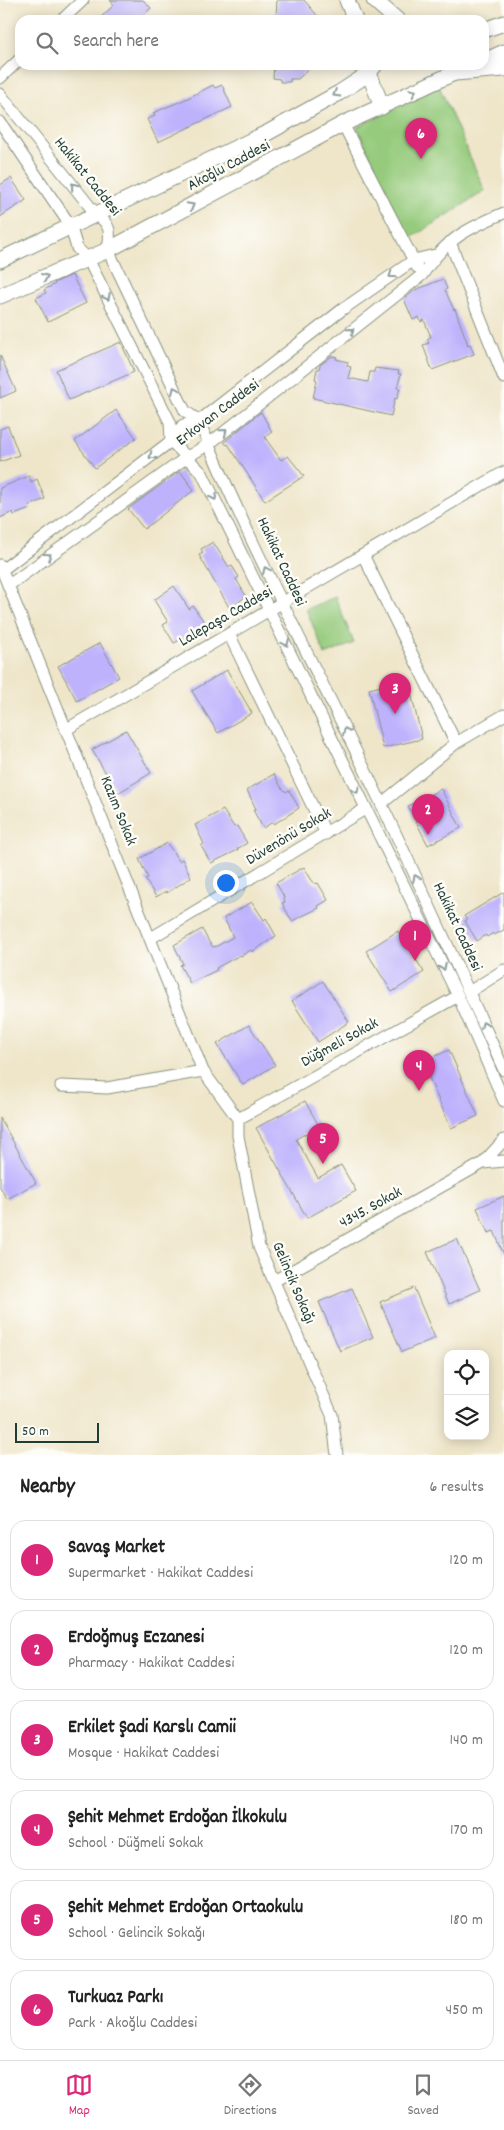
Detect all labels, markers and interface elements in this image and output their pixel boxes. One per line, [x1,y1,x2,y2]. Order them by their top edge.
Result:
search box [15,15,489,70]
icon: search [33,29,61,57]
text: Search here [73,29,159,56]
one-way arrow [333,88,342,98]
one-way arrow [408,88,417,98]
pin: 6 [405,118,437,159]
street label: Hakikat Caddesi [48,132,126,222]
street label: Akoğlu Caddesi [183,134,275,197]
one-way arrow [71,183,79,192]
one-way arrow [185,202,194,212]
one-way arrow [388,269,398,278]
one-way arrow [40,273,49,283]
one-way arrow [101,292,111,301]
one-way arrow [345,328,355,337]
street label: Erkovan Caddesi [171,374,265,452]
one-way arrow [170,386,181,395]
one-way arrow [218,430,227,438]
one-way arrow [148,450,158,459]
one-way arrow [208,492,218,501]
street label: Hakikat Caddesi [250,514,312,610]
one-way arrow [42,553,52,562]
one-way arrow [262,566,273,575]
street label: Lalepaşa Caddesi [175,581,277,653]
one-way arrow [279,638,290,647]
pin: 3 [379,673,411,714]
one-way arrow [341,727,352,736]
street label: Kazım Sokak [94,773,142,849]
one-way arrow [349,785,360,794]
pin: 2 [412,794,444,835]
street label: Düvenönü Sokak [242,802,336,872]
your location [213,870,239,896]
one-way arrow [412,874,422,883]
street label: Hakikat Caddesi [426,879,488,975]
pin: 1 [399,920,431,961]
one-way arrow [437,961,447,970]
street label: Düğmeli Sokak [297,1012,383,1074]
one-way arrow [479,1021,490,1030]
pin: 4 [403,1050,435,1091]
pin: 5 [307,1123,339,1164]
street label: 4345. Sokak [335,1181,407,1235]
street label: Gelincik Sokağı [265,1238,321,1328]
map controls [444,1350,489,1440]
button: locate [444,1350,489,1395]
button: layers [444,1395,489,1440]
scale bar [15,1420,99,1443]
text: 50 m [22,1422,49,1442]
text: Nearby [20,1473,75,1503]
text: 6 results [429,1476,484,1499]
text: Savaş Market [68,1535,165,1562]
text: 1 [35,1549,39,1572]
text: 120 m [449,1549,483,1572]
text: Supermarket · Hakikat Caddesi [68,1562,253,1585]
text: Erdoğmuş Eczanesi [68,1625,204,1652]
text: 2 [34,1639,41,1662]
text: 120 m [449,1639,483,1662]
text: Pharmacy · Hakikat Caddesi [68,1652,234,1675]
text: Erkilet Şadi Karslı Camii [68,1715,236,1742]
text: 3 [33,1729,41,1752]
text: 140 m [449,1729,483,1752]
text: Mosque · Hakikat Caddesi [68,1742,219,1765]
text: Şehit Mehmet Erdoğan İlkokulu [68,1805,287,1832]
text: 4 [34,1819,40,1842]
text: 170 m [450,1819,483,1842]
text: School · Düğmeli Sokak [68,1832,203,1855]
text: Şehit Mehmet Erdoğan Ortaokulu [68,1895,303,1922]
text: 5 [33,1909,41,1932]
text: 180 m [450,1909,483,1932]
text: School · Gelincik Sokağı [68,1922,205,1945]
text: Turkuaz Parkı [68,1985,163,2012]
text: 6 [33,1999,41,2022]
text: 450 m [446,1999,483,2022]
text: Park · Akoğlu Caddesi [68,2012,197,2035]
tab: Map [65,2071,93,2121]
tab: Directions [224,2071,277,2121]
tab: Saved [407,2071,439,2121]

